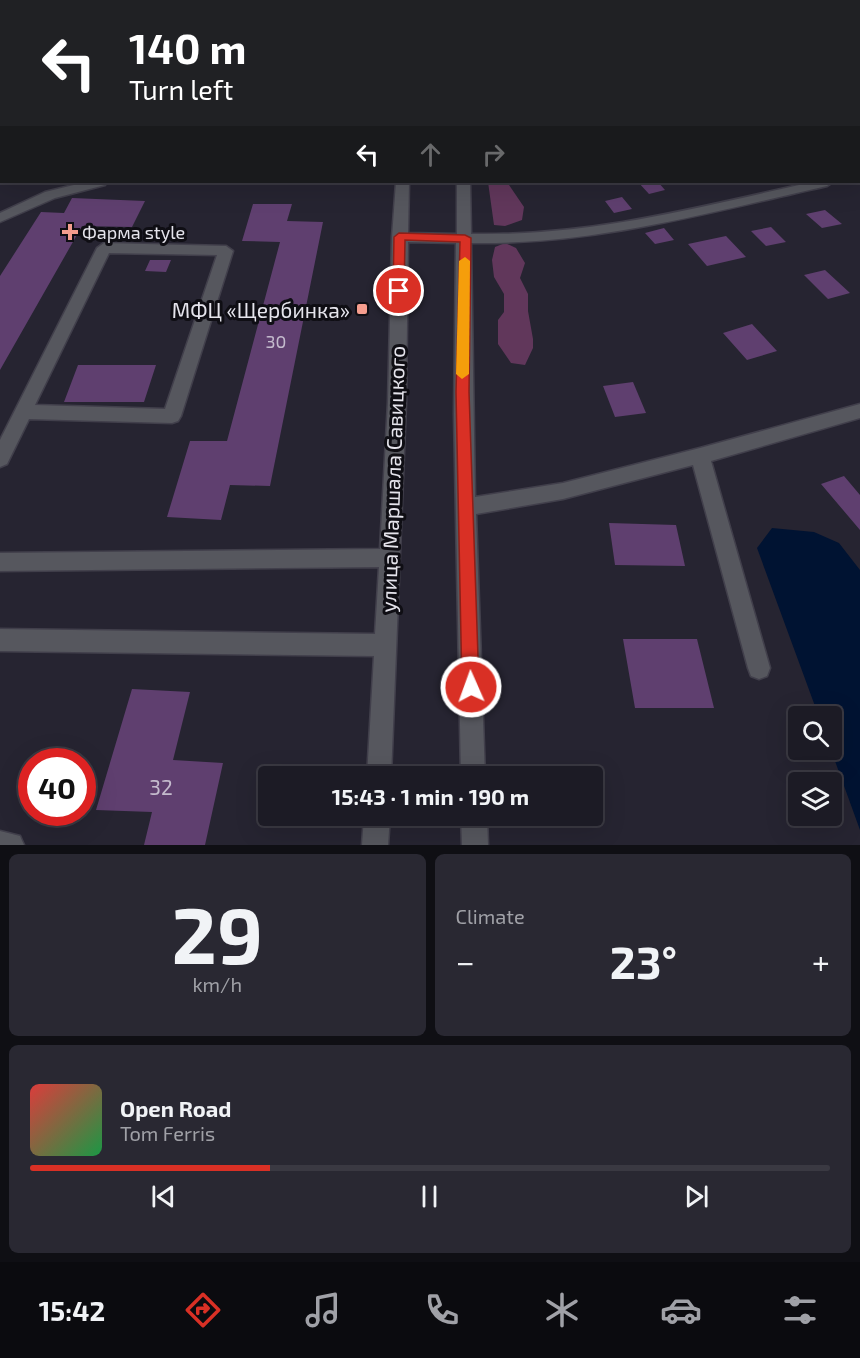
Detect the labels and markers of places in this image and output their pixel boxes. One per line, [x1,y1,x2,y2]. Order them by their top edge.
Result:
place label: Фарма style [82,221,185,243]
marker: Фарма style [63,225,77,239]
pin [373,265,424,316]
place label: МФЦ «Щербинка» [172,297,350,322]
marker: МФЦ «Щербинка» [355,302,369,316]

